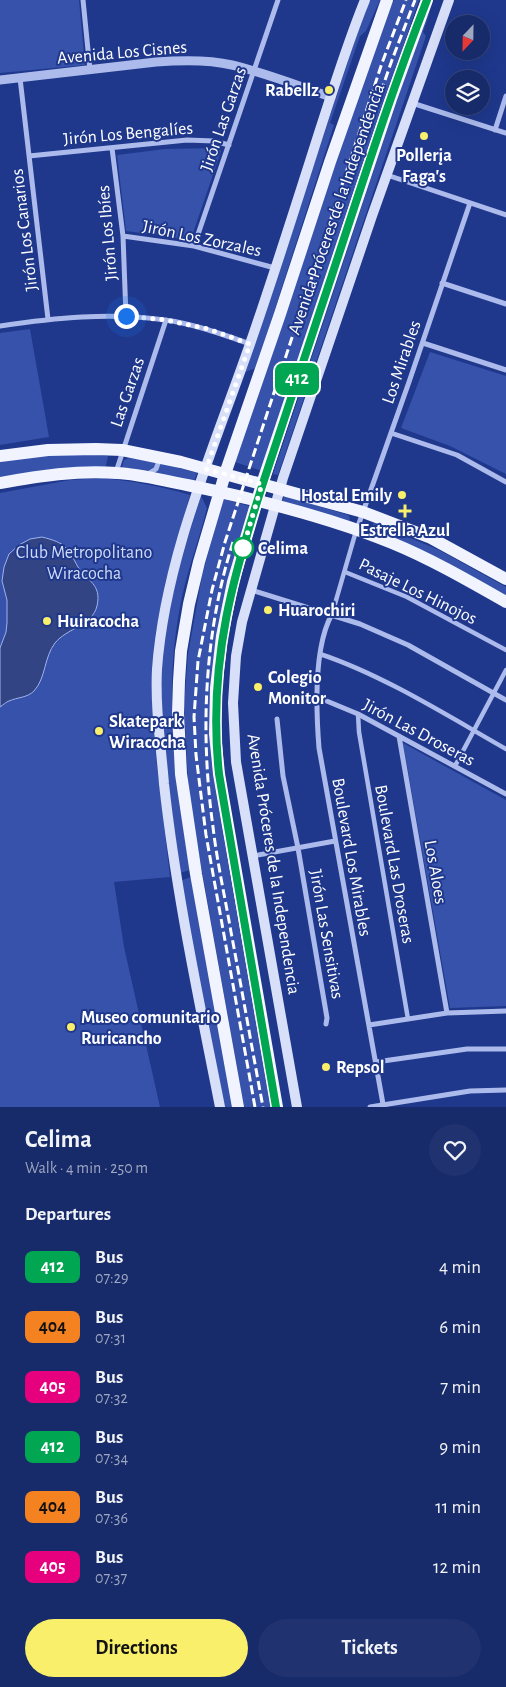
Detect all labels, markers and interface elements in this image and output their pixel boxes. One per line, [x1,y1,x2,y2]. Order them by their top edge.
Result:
north arrow [445,15,490,60]
map controls [445,15,490,115]
street label: Avenida Los Cisnes [56,38,188,68]
street label: Jirón Las Garzas [198,65,250,174]
button: layers [445,70,490,115]
place label: Rabellz [265,82,319,100]
street label: Avenida Próceres de la Independencia [285,82,388,337]
marker: Rabellz [323,84,335,96]
street label: Jirón Los Bengalíes [63,119,194,149]
marker: Pollerįa Faga's [418,130,430,142]
place label: Pollerįa Faga's [396,147,452,186]
street label: Jirón Los Canarios [9,168,41,292]
street label: Jirón Los Ibíes [95,184,121,281]
street label: Jirón Los Zorzales [141,218,263,260]
your location [114,304,139,329]
street label: Los Mirables [379,318,425,406]
street label: Las Garzas [108,355,148,429]
line badge: 412 [268,363,326,395]
text: 412 [285,370,309,388]
place label: Hostal Emily [301,487,393,505]
marker: Hostal Emily [396,489,408,501]
marker: Estrella Azul [399,505,411,517]
place label: Estrella Azul [360,522,450,540]
marker: Celima [232,537,254,559]
place label: Celima [258,540,308,558]
park label: Club Metropolitano Wiracocha [16,544,152,583]
street label: Pasaje Los Hinojos [356,556,479,628]
place label: Huarochiri [278,602,356,620]
marker: Huarochiri [262,604,274,616]
place label: Huiracocha [57,613,139,631]
marker: Huiracocha [41,615,53,627]
place label: Colegio Monitor [268,669,327,708]
marker: Colegio Monitor [252,681,264,693]
street label: Jirón Las Droseras [360,696,477,770]
place label: Skatepark Wiracocha [109,713,186,752]
marker: Skatepark Wiracocha [93,725,105,737]
street label: Avenida Próceres de la Independencia [243,732,303,996]
street label: Boulevard Los Mirables [328,776,374,938]
street label: Boulevard Las Droseras [371,783,417,945]
street label: Los Aloes [421,839,449,905]
street label: Jirón Las Sensitivas [306,868,346,1000]
place label: Museo comunitario Ruricancho [81,1009,220,1048]
marker: Museo comunitario Ruricancho [65,1021,77,1033]
place label: Repsol [336,1059,384,1077]
marker: Repsol [320,1061,332,1073]
button: heart [429,1124,481,1176]
text: Celima [25,1128,92,1152]
text: Walk · 4 min · 250 m [25,1160,148,1176]
text: Departures [25,1205,111,1224]
text: Bus [95,1248,123,1267]
text: 412 [40,1258,65,1276]
text: 4 min [439,1258,481,1277]
text: 07:29 [95,1270,129,1286]
text: Bus [95,1308,123,1327]
text: 404 [39,1318,66,1336]
text: 6 min [439,1318,481,1337]
text: 07:31 [95,1330,126,1346]
text: Bus [95,1368,123,1387]
text: 405 [39,1378,66,1396]
text: 7 min [440,1378,481,1397]
text: 07:32 [95,1390,128,1406]
text: Bus [95,1428,123,1447]
text: 412 [40,1438,65,1456]
text: 9 min [439,1438,481,1457]
text: 07:34 [95,1450,128,1466]
text: Bus [95,1488,123,1507]
text: 404 [39,1498,66,1516]
text: 11 min [435,1498,481,1517]
text: 07:36 [95,1510,128,1526]
text: Bus [95,1548,123,1567]
text: 405 [39,1558,66,1576]
text: 12 min [433,1558,481,1577]
text: 07:37 [95,1570,127,1586]
button: Directions [25,1619,248,1677]
button: Tickets [258,1619,481,1677]

